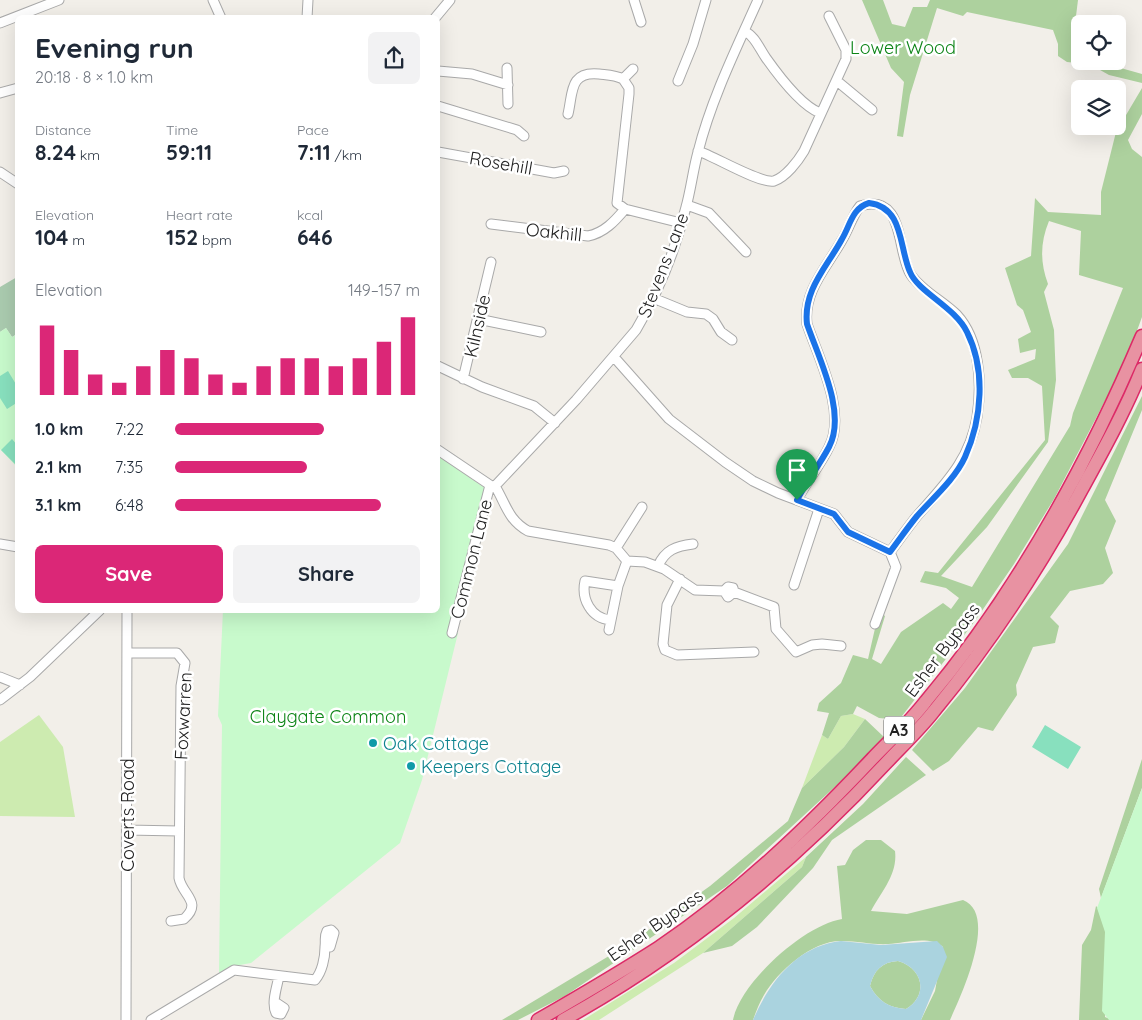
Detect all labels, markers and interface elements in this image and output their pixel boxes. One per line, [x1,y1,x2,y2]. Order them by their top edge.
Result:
map controls [1071,15,1126,135]
button: locate [1071,15,1126,70]
text: Evening run [35,30,194,65]
button: share [368,32,420,84]
park label: Lower Wood [850,36,956,59]
text: 20:18 · 8 × 1.0 km [35,67,153,87]
button: layers [1071,80,1126,135]
text: Distance [35,121,91,139]
text: Time [166,121,198,139]
text: Pace [297,121,329,139]
text: 8.24 [35,139,76,165]
text: 59:11 [166,139,212,165]
text: 7:11 [297,139,331,165]
text: km [76,146,100,164]
text: /km [331,146,362,164]
street label: Rosehill [468,146,534,180]
text: Elevation [35,206,94,224]
text: Heart rate [166,206,233,224]
text: kcal [297,206,323,224]
street label: Stevens Lane [632,209,694,321]
street label: Oakhill [525,218,583,246]
text: 104 [35,224,68,250]
text: 152 [166,224,198,250]
text: 646 [297,224,333,250]
text: m [68,231,85,249]
text: bpm [198,231,232,249]
text: Elevation [35,280,102,300]
text: 149–157 m [348,280,420,300]
street label: Kilnside [459,292,495,360]
text: 1.0 km [35,419,83,439]
text: 7:22 [115,419,144,439]
pin [776,449,818,500]
icon: arrive [783,456,811,484]
text: 2.1 km [35,457,82,477]
text: 7:35 [115,457,143,477]
text: 3.1 km [35,495,81,515]
text: 6:48 [115,495,144,515]
street label: Common Lane [445,497,497,621]
button: Save [35,545,223,603]
button: Share [233,545,420,603]
street label: Esher Bypass [899,599,985,701]
street label: Foxwarren [169,672,197,760]
park label: Claygate Common [250,705,406,728]
road number: A3 [884,716,914,744]
place label: Oak Cottage [383,732,489,755]
marker: Oak Cottage [367,737,379,749]
place label: Keepers Cottage [421,755,561,778]
street label: Coverts Road [116,758,139,872]
marker: Keepers Cottage [405,760,417,772]
street label: Esher Bypass [603,884,707,966]

